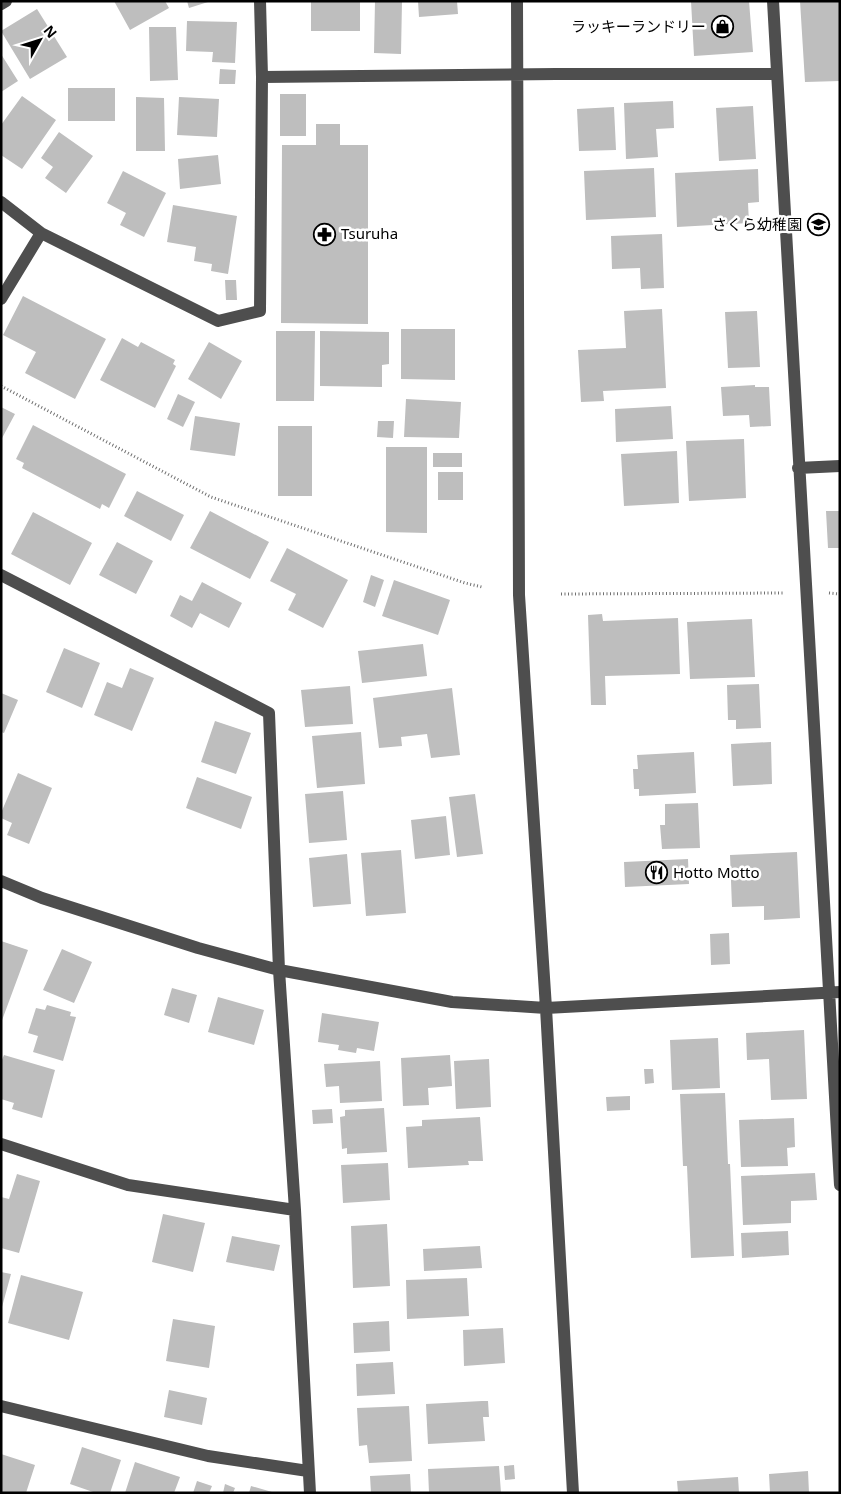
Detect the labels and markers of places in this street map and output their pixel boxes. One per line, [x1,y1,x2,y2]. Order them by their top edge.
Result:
shop icon: ラッキーランドリー [710,15,734,39]
place label: ラッキーランドリー [571,16,706,36]
school or university icon: さくら幼稚園 [806,213,830,237]
place label: さくら幼稚園 [712,214,802,234]
pharmacy icon: Tsuruha [313,222,337,246]
place label: Tsuruha [341,223,398,243]
restaurant icon: Hotto Motto [645,861,669,885]
place label: Hotto Motto [673,862,760,882]

